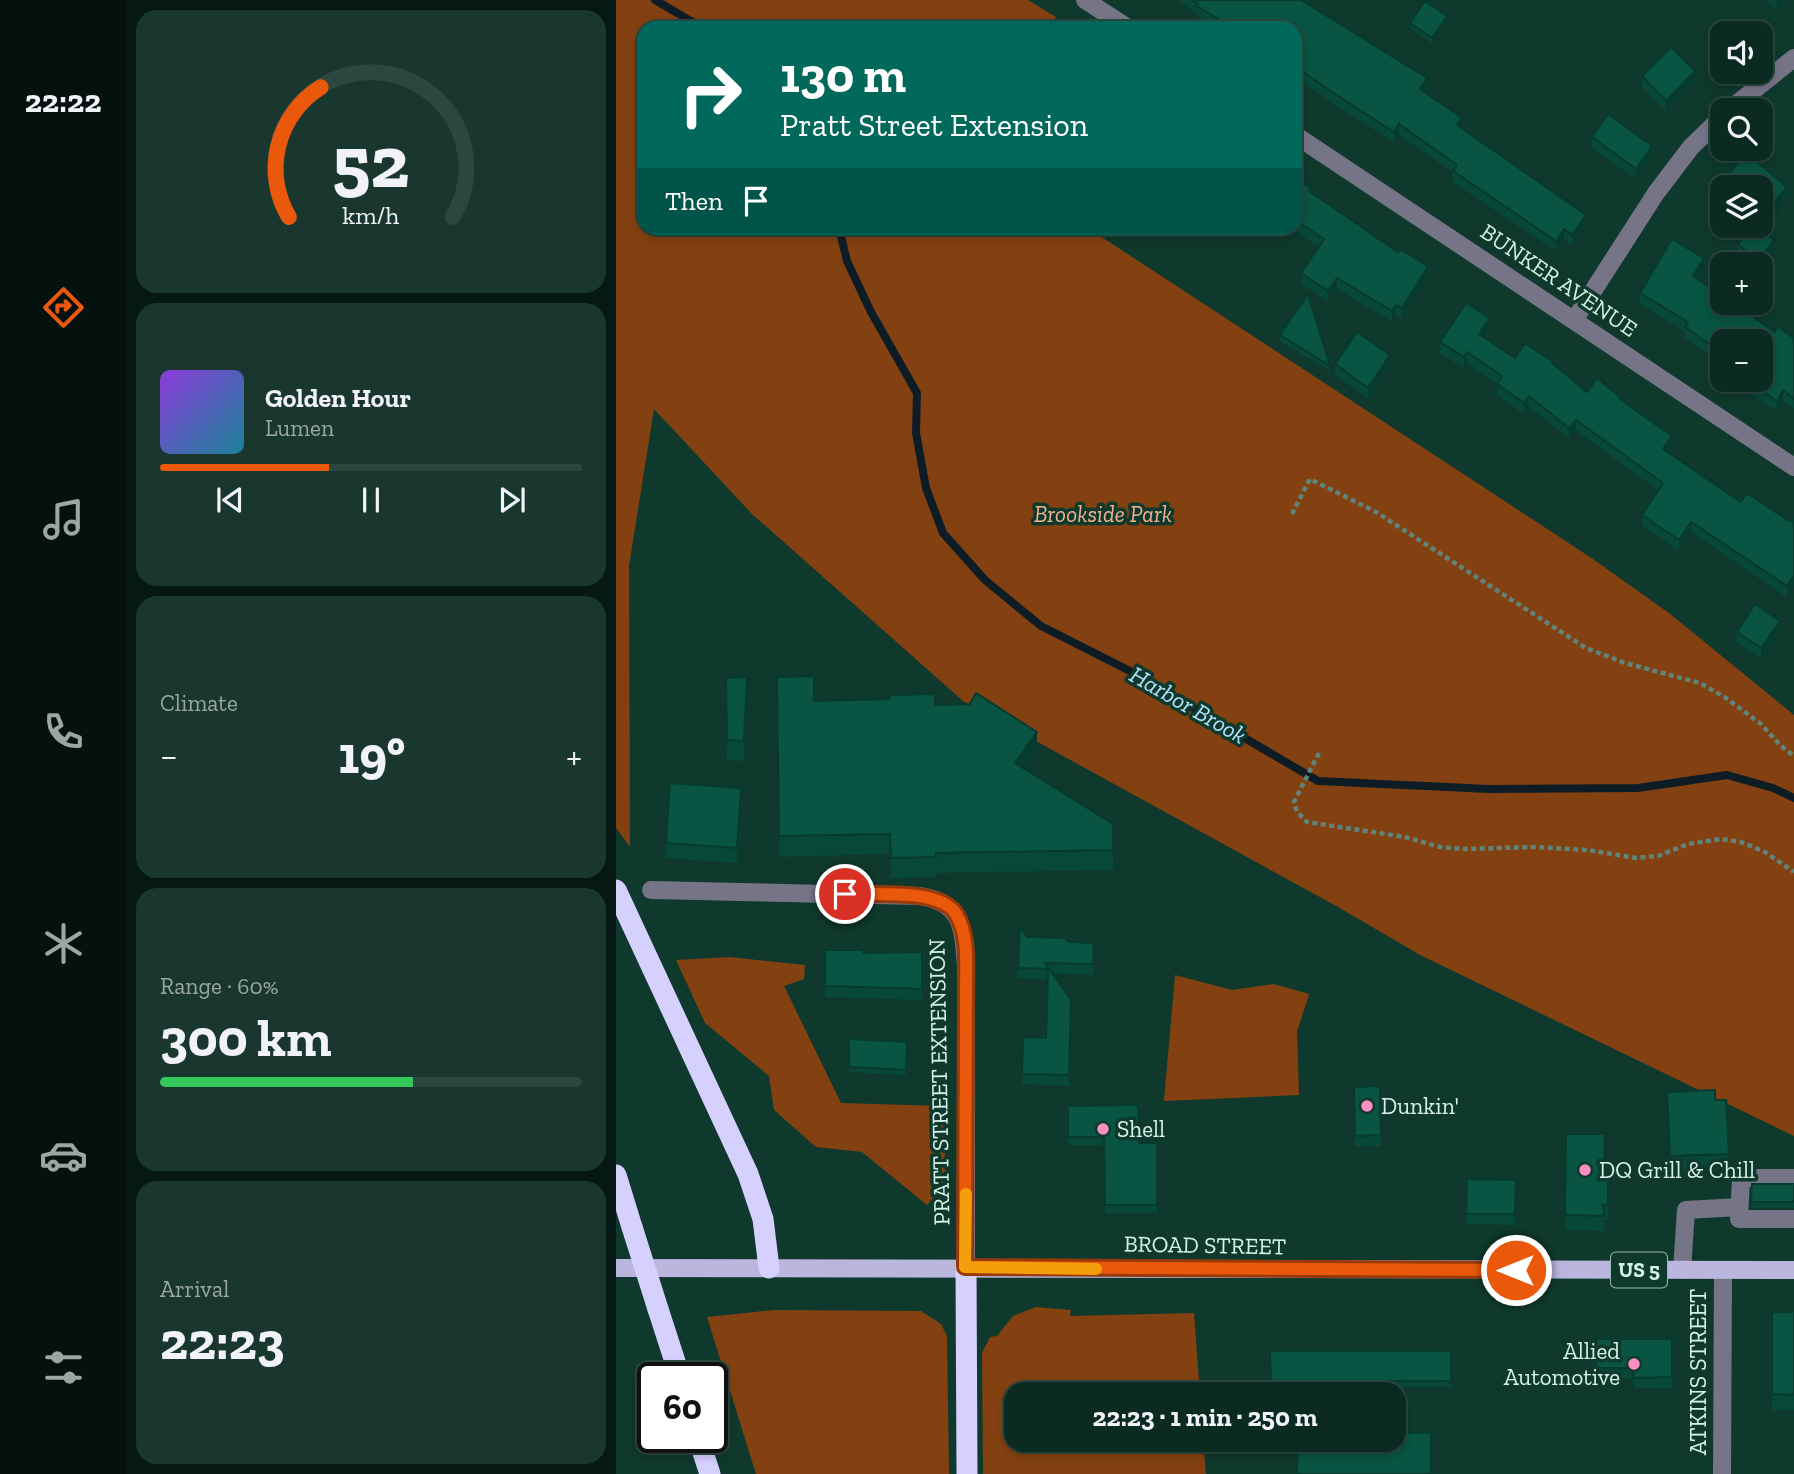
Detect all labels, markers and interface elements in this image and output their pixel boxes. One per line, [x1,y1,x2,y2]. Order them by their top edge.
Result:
map controls [1710,21,1773,392]
button: sound [1710,21,1773,84]
text: 130 m [780,46,906,105]
icon: right [665,49,756,140]
text: 22:22 [25,82,101,120]
button: search [1710,98,1773,161]
text: Pratt Street Extension [780,106,1088,144]
text: 52 [332,119,410,207]
button: layers [1710,175,1773,238]
icon: arrive [737,182,775,220]
text: Then [665,185,723,217]
text: km/h [342,200,400,230]
street label: BUNKER AVENUE [1475,217,1643,343]
button: + [1710,252,1773,315]
icon: directions [39,283,88,332]
button: − [1710,329,1773,392]
text: Golden Hour [265,382,411,414]
text: Lumen [265,414,334,442]
icon: previous [211,481,249,519]
icon: pause [352,481,390,519]
icon: next [493,481,531,519]
icon: music [39,495,88,544]
park label: Brookside Park [1034,500,1172,528]
water label: Harbor Brook [1125,659,1252,750]
text: Climate [160,689,238,717]
icon: phone [39,707,88,756]
text: 19° [338,724,405,786]
text: − [160,733,178,779]
text: + [566,733,582,779]
pin [815,864,875,924]
icon: arrive [826,875,864,913]
icon: climate [39,919,88,968]
street label: PRATT STREET EXTENSION [923,938,955,1226]
text: Range · 60% [160,972,279,1000]
text: 300 km [160,1007,332,1069]
place label: Dunkin' [1381,1092,1459,1120]
marker: Dunkin' [1359,1098,1375,1114]
place label: Shell [1117,1115,1165,1143]
marker: Shell [1095,1121,1111,1137]
icon: car [39,1131,88,1180]
place label: DQ Grill & Chill [1599,1156,1755,1184]
marker: DQ Grill & Chill [1577,1162,1593,1178]
street label: BROAD STREET [1124,1230,1286,1260]
position arrow [1479,1233,1553,1307]
road number: US 5 [1611,1252,1667,1288]
text: Arrival [160,1275,229,1303]
street label: ATKINS STREET [1684,1289,1712,1455]
text: 22:23 [160,1310,284,1372]
place label: Allied Automotive [1504,1337,1620,1391]
icon: filters [39,1343,88,1392]
marker: Allied Automotive [1626,1356,1642,1372]
speed limit sign: 60 [637,1362,728,1453]
text: 22:23 · 1 min · 250 m [1092,1401,1318,1433]

